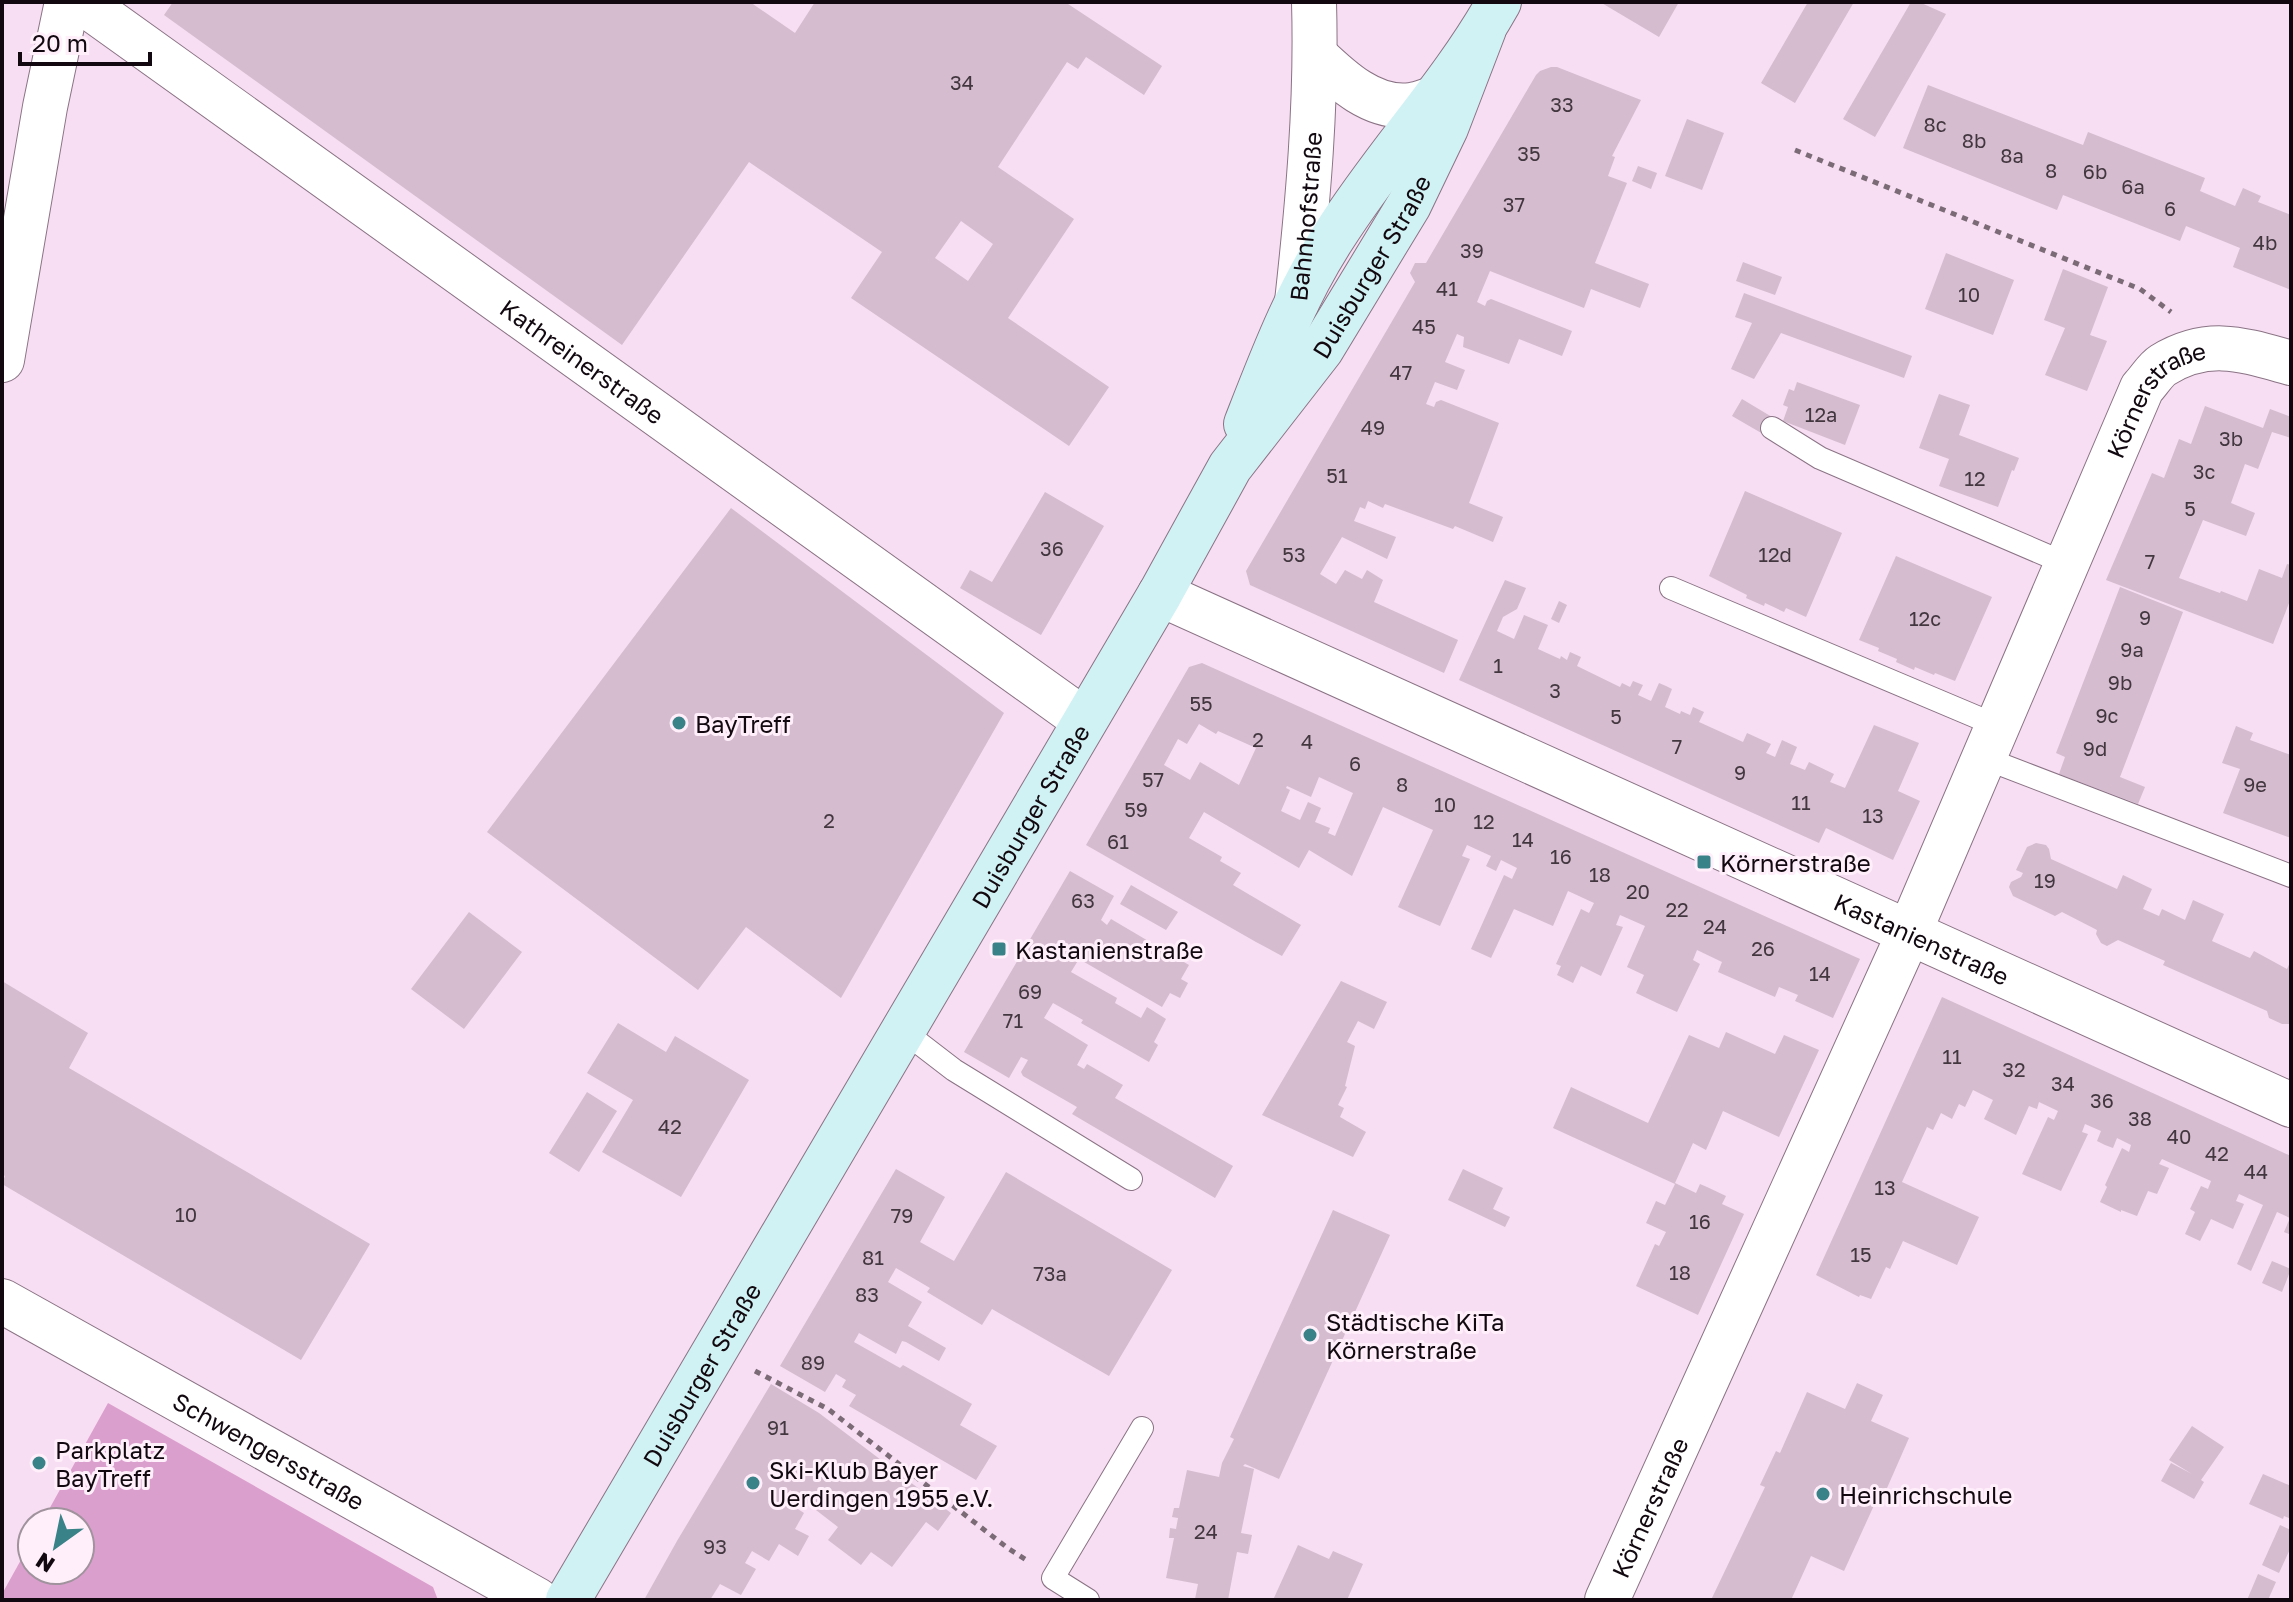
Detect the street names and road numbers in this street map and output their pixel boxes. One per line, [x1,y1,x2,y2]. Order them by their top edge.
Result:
street label: Bahnhofstraße [1283,131,1326,302]
street label: Duisburger Straße [1305,170,1436,363]
street label: Kathreinerstraße [495,292,670,429]
street label: Körnerstraße [2099,335,2208,462]
street label: Duisburger Straße [964,719,1095,913]
street label: Kastanienstraße [1830,886,2014,990]
street label: Duisburger Straße [636,1277,766,1471]
street label: Schwengersstraße [168,1385,370,1515]
street label: Körnerstraße [1605,1432,1693,1582]

